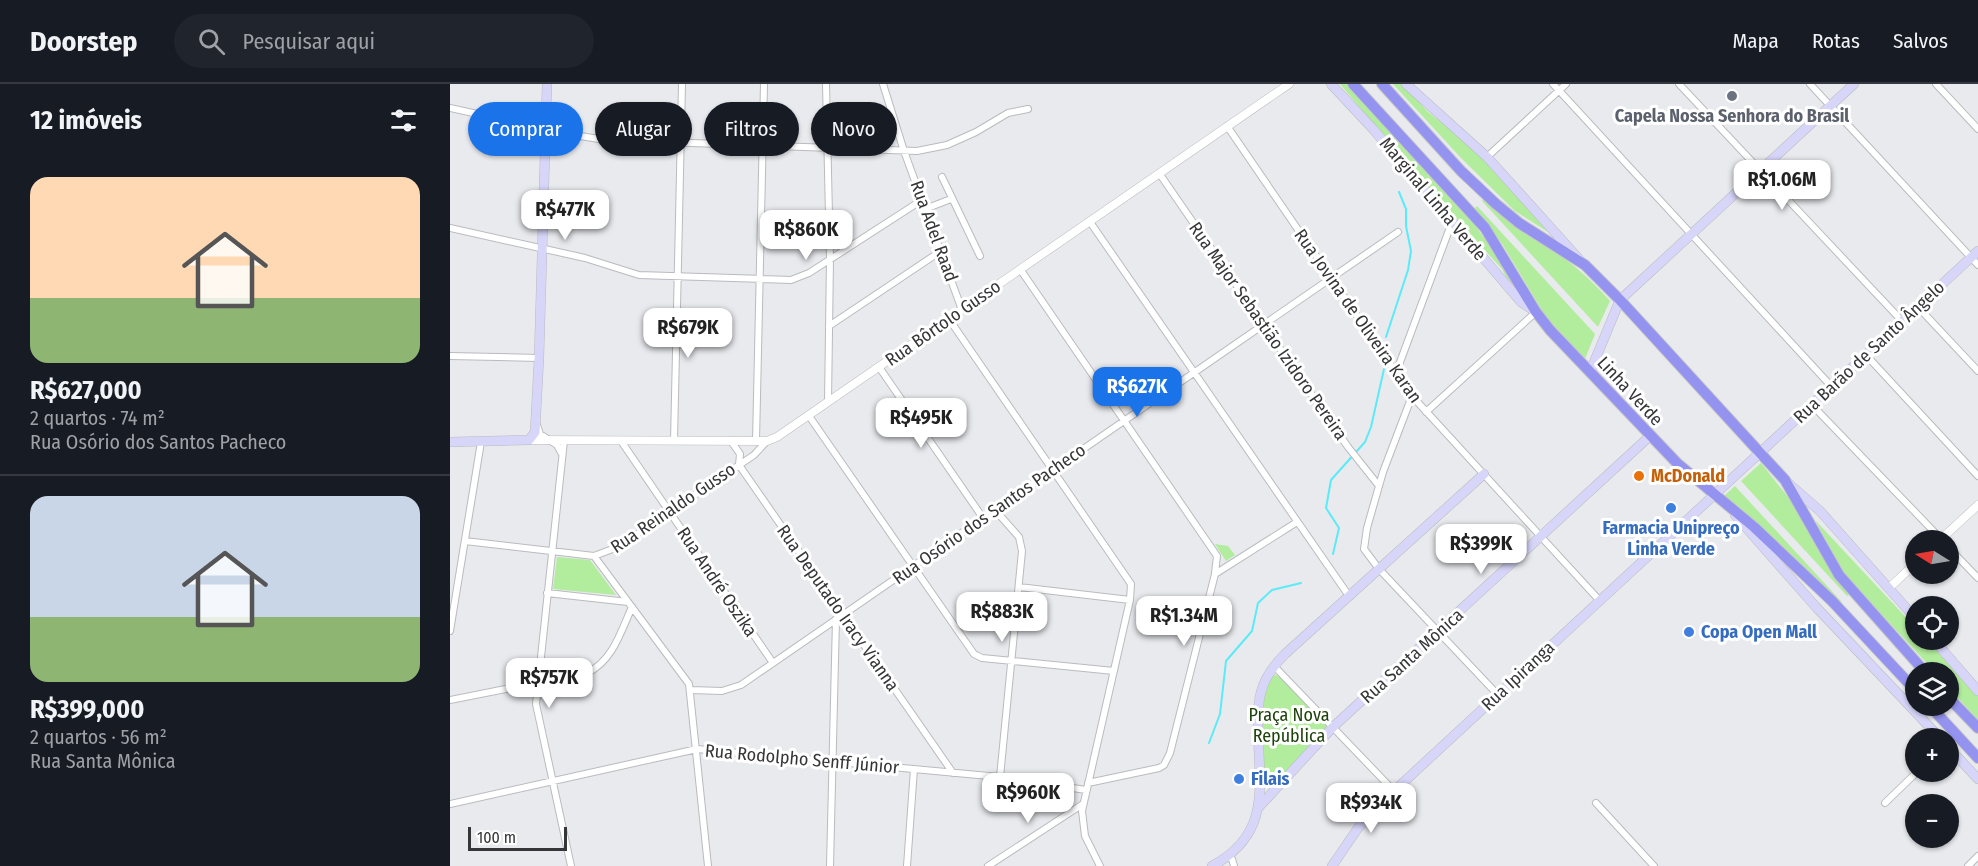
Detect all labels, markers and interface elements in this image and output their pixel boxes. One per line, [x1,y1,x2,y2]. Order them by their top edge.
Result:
search box [174,14,594,68]
text: Doorstep [30,25,138,58]
icon: search [195,25,228,58]
text: Pesquisar aqui [243,28,375,55]
text: Mapa [1732,28,1779,54]
text: Rotas [1812,28,1860,54]
text: Salvos [1893,28,1948,54]
marker: Capela Nossa Senhora do Brasil [1725,89,1739,103]
chip: Comprar [468,102,583,156]
chip: Alugar [595,102,692,156]
chip: Filtros [704,102,799,156]
chip: Novo [811,102,897,156]
icon: filters [387,104,420,137]
text: 12 imóveis [30,105,142,136]
place label: Capela Nossa Senhora do Brasil [1615,105,1849,127]
street label: Marginal Linha Verde [1375,133,1491,265]
pin: R$1.06M [1727,160,1837,211]
text: R$1.06M [1748,167,1816,191]
street label: Rua Adel Raad [906,177,962,285]
pin: R$477K [516,190,614,241]
text: R$477K [535,197,595,221]
pin: R$860K [757,210,855,261]
icon: home [171,216,279,324]
text: R$860K [774,217,838,241]
street label: Rua Major Sebastião Izidoro Pereira [1184,218,1352,444]
street label: Rua Jovina de Oliveira Karan [1290,225,1426,407]
street label: Rua Bôrtolo Gusso [881,275,1005,371]
street label: Rua Barão de Santo Ângelo [1789,276,1949,428]
pin: R$679K [639,308,737,359]
text: R$679K [657,315,719,339]
street label: Linha Verde [1592,352,1668,430]
pin: R$627K [1088,367,1186,418]
text: R$627K [1107,374,1167,398]
text: R$627,000 [30,375,142,406]
pin: R$495K [872,398,970,449]
text: R$495K [890,405,952,429]
text: 2 quartos · 74 m² [30,406,165,430]
text: Rua Osório dos Santos Pacheco [30,430,286,454]
street label: Rua Osório dos Santos Pacheco [888,439,1090,589]
street label: Rua Reinaldo Gusso [606,458,740,558]
place label: McDonald [1651,465,1725,487]
marker: McDonald [1632,469,1646,483]
marker: Farmacia Unipreço Linha Verde [1664,501,1678,515]
place label: Farmacia Unipreço Linha Verde [1602,517,1740,560]
street label: Rua Deputado Iracy Vianna [772,521,904,696]
street label: Rua André Oszika [672,523,762,641]
pin: R$399K [1432,524,1530,575]
north arrow [1905,530,1959,584]
map controls [1905,530,1959,848]
text: R$399K [1450,531,1512,555]
icon: home [171,535,279,643]
pin: R$883K [953,592,1051,643]
pin: R$1.34M [1129,596,1239,647]
button: locate [1905,596,1959,650]
text: R$883K [970,599,1034,623]
text: R$1.34M [1150,603,1218,627]
street label: Rua Santa Mônica [1356,604,1468,708]
place label: Copa Open Mall [1701,621,1817,643]
marker: Copa Open Mall [1682,625,1696,639]
street label: Rua Ipiranga [1477,636,1559,715]
pin: R$757K [500,658,598,709]
button: layers [1905,662,1959,716]
text: R$757K [520,665,578,689]
text: R$399,000 [30,694,144,725]
park label: Praça Nova República [1248,704,1330,747]
text: 2 quartos · 56 m² [30,725,167,749]
button: + [1905,728,1959,782]
street label: Rua Rodolpho Senff Júnior [704,740,901,778]
text: Rua Santa Mônica [30,749,176,773]
place label: Filais [1251,768,1290,790]
marker: Filais [1232,772,1246,786]
pin: R$960K [979,773,1077,824]
text: R$960K [996,780,1060,804]
pin: R$934K [1322,783,1420,834]
text: R$934K [1340,790,1402,814]
button: − [1905,794,1959,848]
scale bar [468,824,567,852]
text: 100 m [477,828,516,847]

